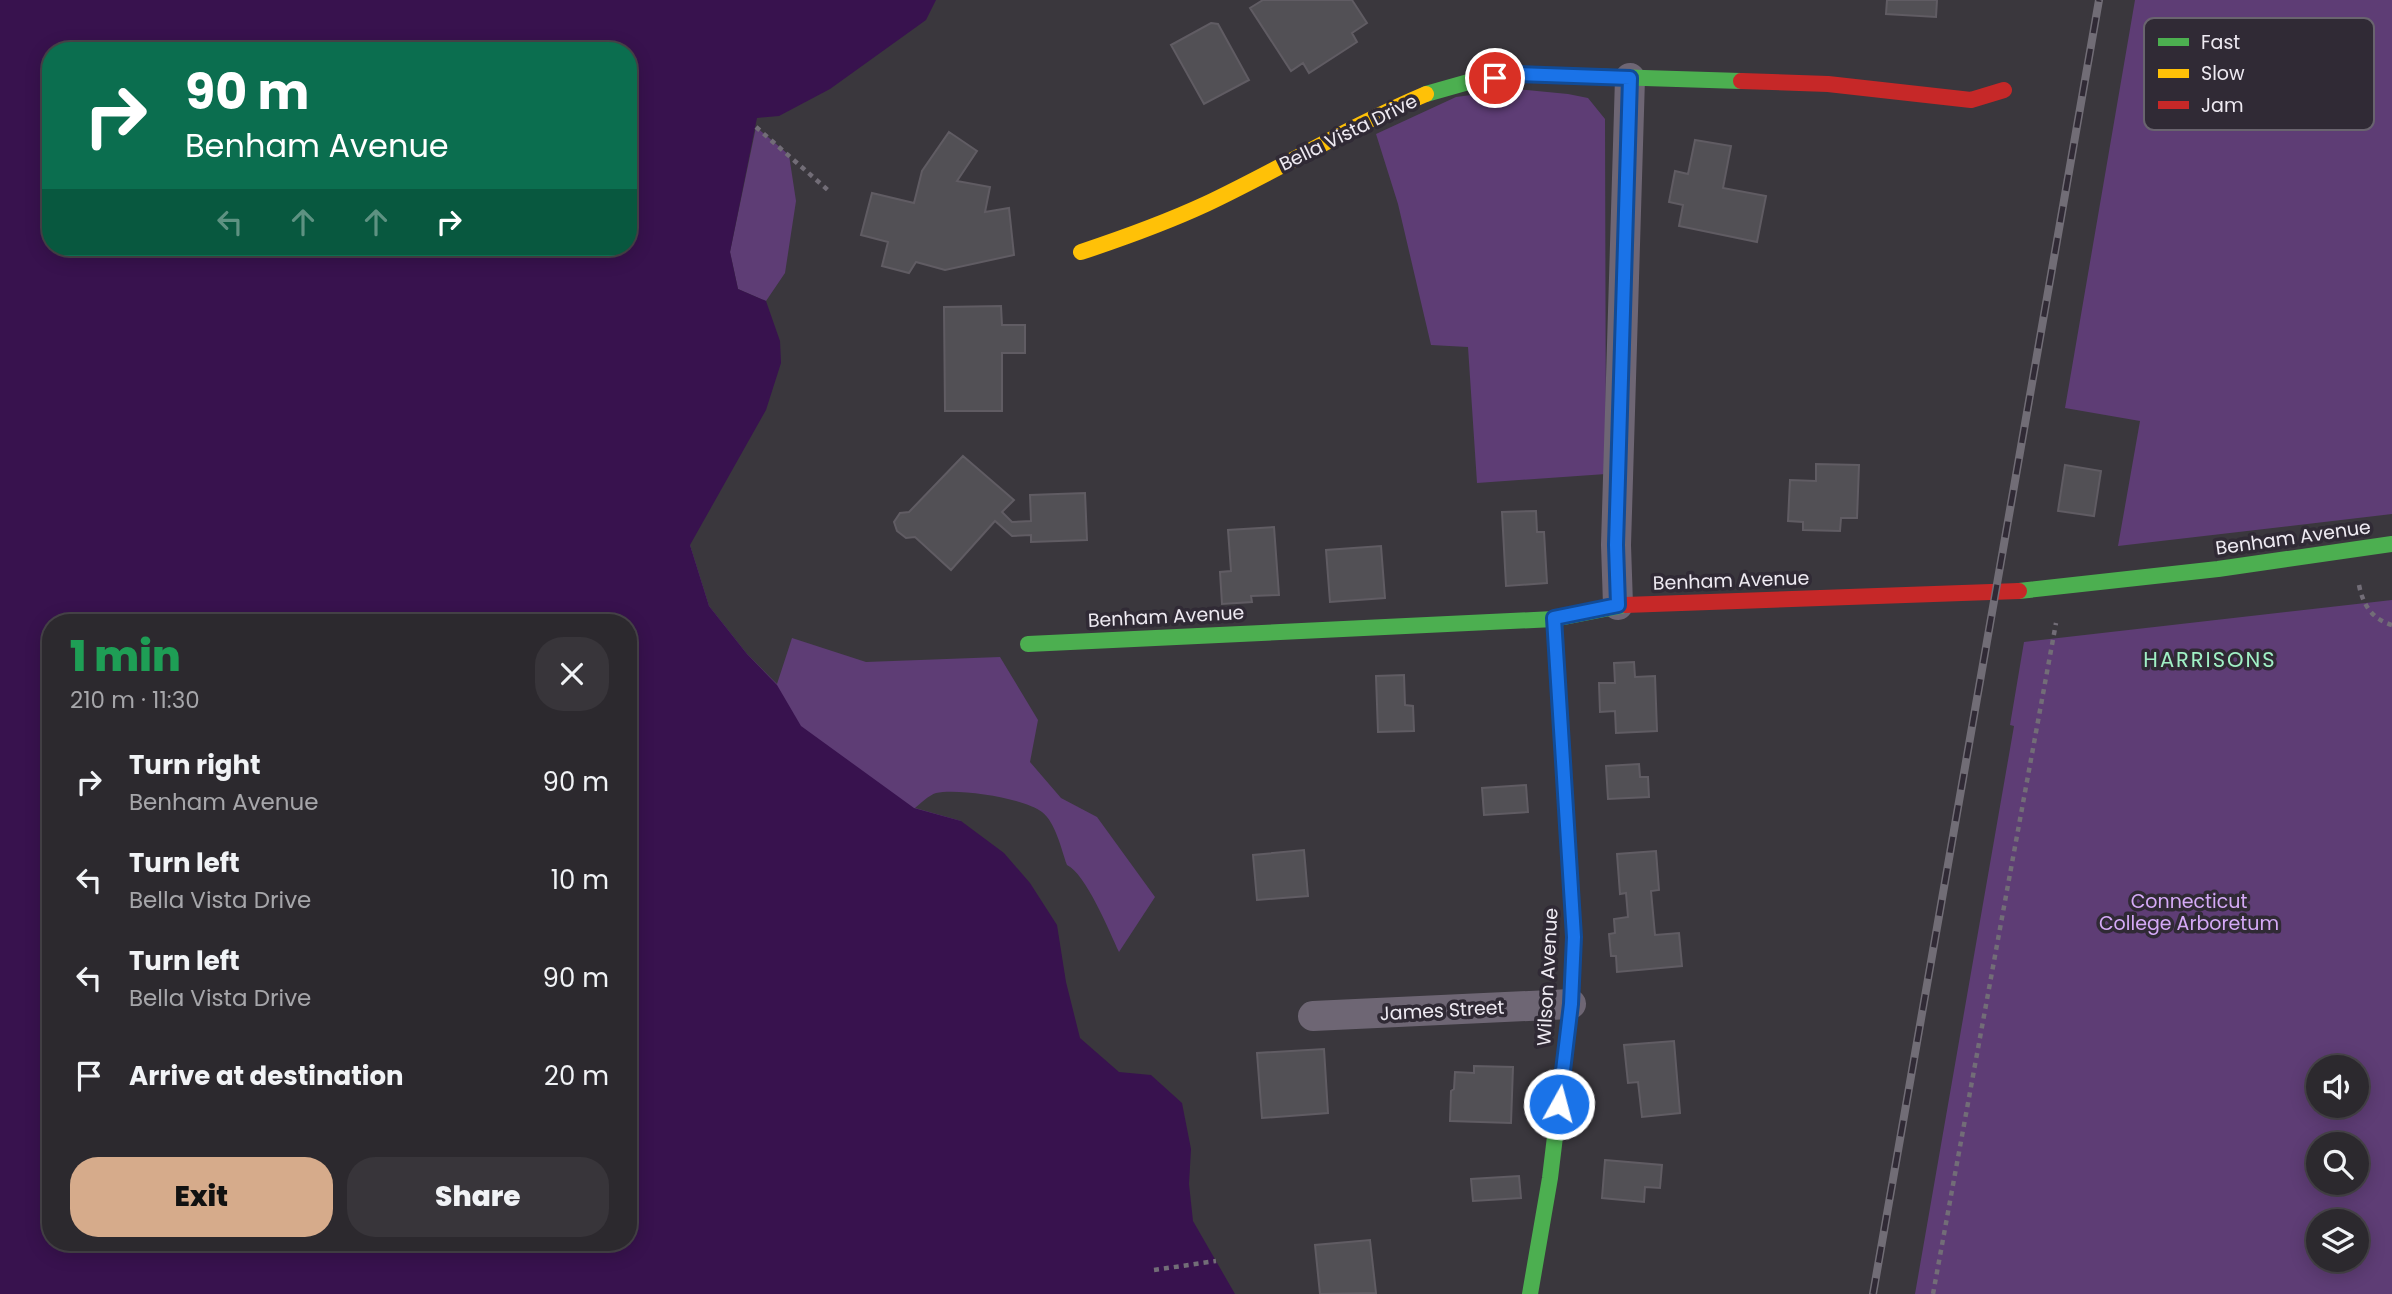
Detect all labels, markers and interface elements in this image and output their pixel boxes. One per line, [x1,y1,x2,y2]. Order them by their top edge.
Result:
legend [2144,18,2374,130]
text: Fast [2201,29,2240,56]
pin [1465,48,1525,108]
text: 90 m [185,58,309,126]
icon: arrive [1476,59,1514,97]
text: Slow [2201,60,2245,87]
icon: right [70,70,161,161]
street label: Bella Vista Drive [1275,87,1422,178]
text: Jam [2201,92,2243,119]
text: Benham Avenue [185,123,449,168]
icon: left [211,203,249,241]
icon: ahead [284,203,322,241]
icon: ahead [357,203,395,241]
icon: right [430,203,468,241]
street label: Benham Avenue [2214,513,2372,562]
street label: Benham Avenue [1652,564,1810,597]
street label: Benham Avenue [1087,599,1245,634]
text: 1 min [70,627,181,686]
button: close [535,637,609,711]
district label: HARRISONS [2143,645,2277,674]
text: 210 m · 11:30 [70,684,200,716]
text: Turn right [129,747,261,783]
icon: right [70,763,108,801]
text: 90 m [543,764,609,800]
text: Benham Avenue [129,786,319,818]
text: Turn left [129,845,240,881]
icon: left [70,861,108,899]
text: 10 m [551,862,609,898]
text: Bella Vista Drive [129,884,311,916]
park label: Connecticut College Arboretum [2099,888,2279,937]
street label: Wilson Avenue [1530,907,1565,1047]
text: Turn left [129,943,240,979]
icon: left [70,959,108,997]
text: 90 m [543,960,609,996]
text: Bella Vista Drive [129,982,311,1014]
street label: James Street [1379,994,1505,1027]
map controls [2306,1055,2369,1272]
button: sound [2306,1055,2369,1118]
icon: arrive [70,1057,108,1095]
text: Arrive at destination [129,1058,404,1094]
text: 20 m [544,1058,609,1094]
position arrow [1522,1067,1596,1141]
button: search [2306,1132,2369,1195]
button: Exit [70,1157,333,1237]
button: Share [347,1157,609,1237]
button: layers [2306,1209,2369,1272]

